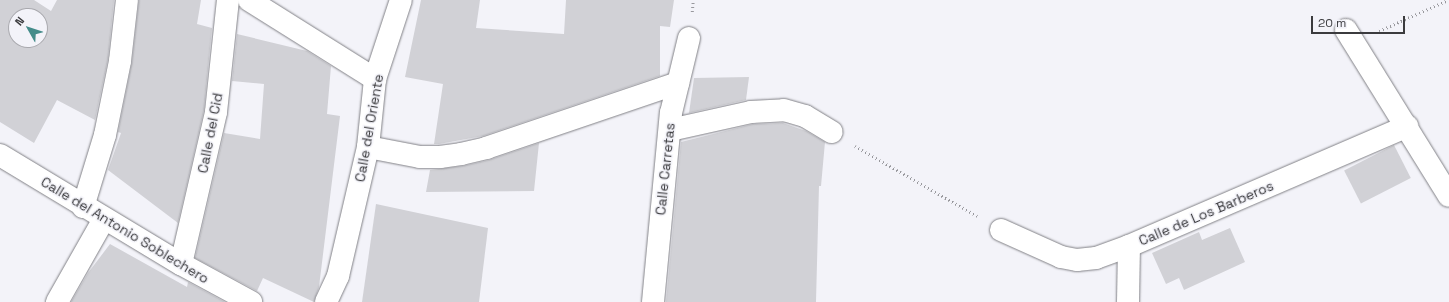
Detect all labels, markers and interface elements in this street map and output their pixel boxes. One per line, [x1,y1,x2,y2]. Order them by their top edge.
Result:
north arrow [8,8,48,48]
scale bar [1313,8,1407,34]
text: N [12,14,27,28]
text: 20 m [1318,15,1346,31]
street label: Calle del Oriente [351,73,387,183]
street label: Calle del Cid [194,91,226,175]
street label: Calle Carretas [652,122,678,216]
street label: Calle del Antonio Soblechero [38,173,212,287]
street label: Calle de Los Barberos [1136,177,1276,249]

